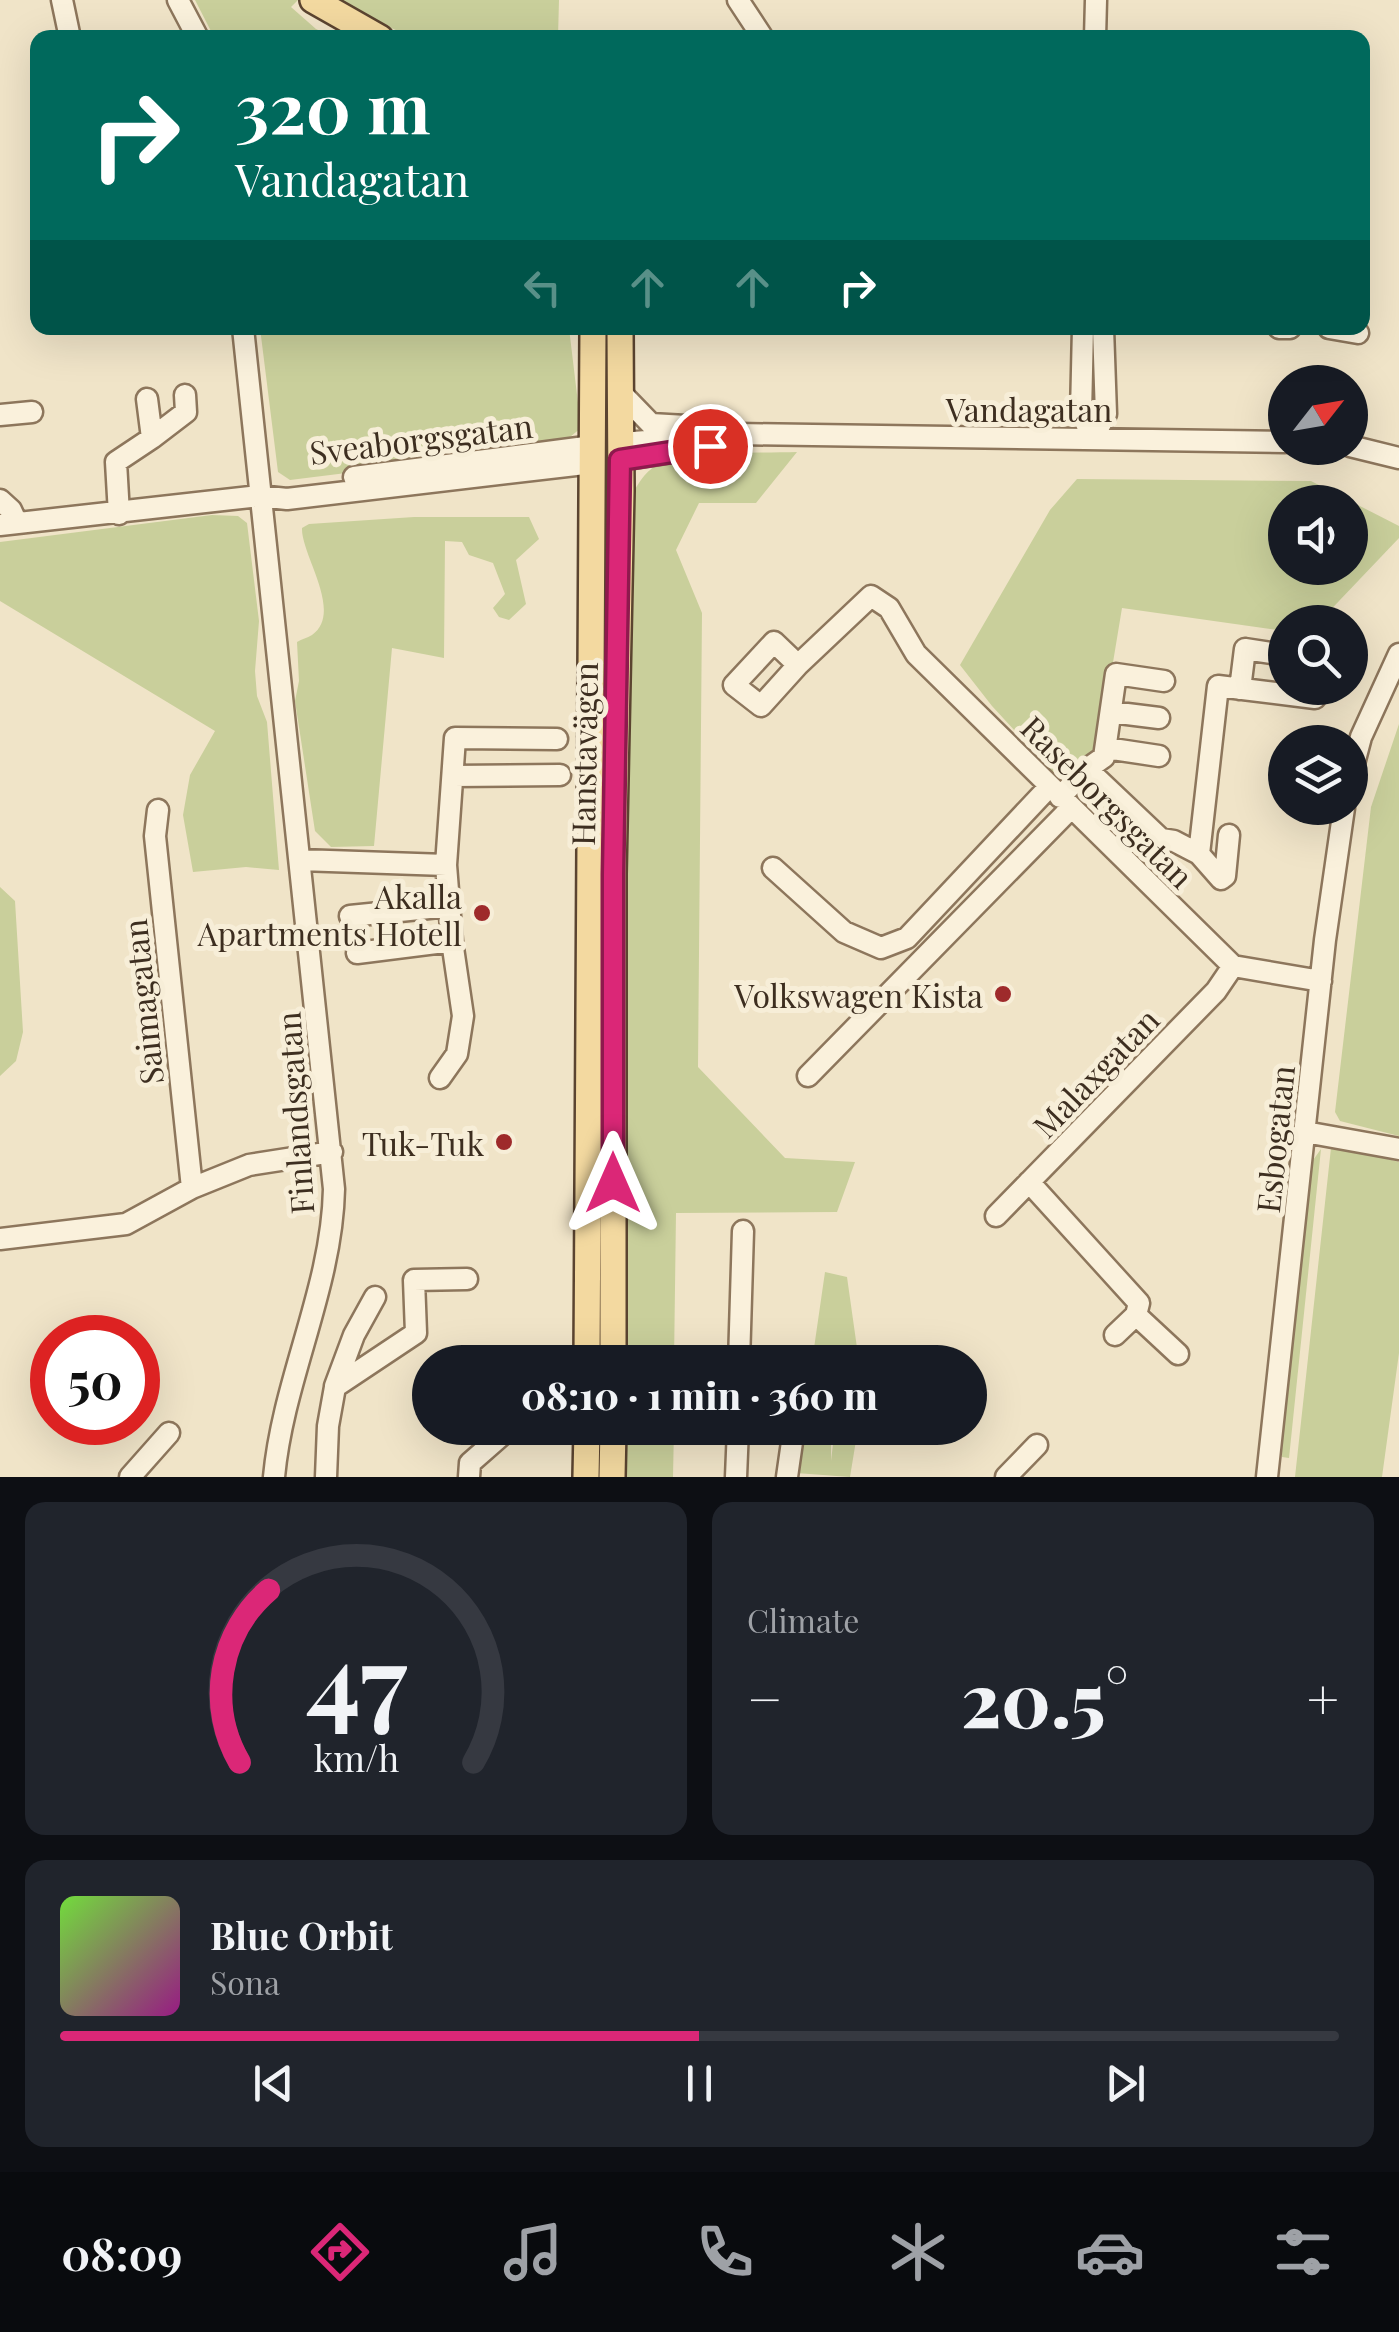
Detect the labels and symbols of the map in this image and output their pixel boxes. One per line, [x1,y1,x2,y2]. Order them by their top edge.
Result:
north arrow [1268,365,1368,465]
street label: Vandagatan [945,387,1112,430]
street label: Sveaborgsgatan [307,403,535,473]
pin [668,404,753,489]
street label: Hanstavägen [560,662,606,846]
street label: Raseborgsgatan [1013,706,1203,896]
place label: Akalla Apartments Hotell [196,874,462,954]
marker: Akalla Apartments Hotell [471,902,493,924]
street label: Saimagatan [112,917,172,1087]
place label: Volkswagen Kista [733,973,983,1016]
marker: Volkswagen Kista [992,983,1014,1005]
street label: Malaxgatan [1022,998,1168,1146]
street label: Finlandsgatan [265,1010,323,1216]
street label: Esbogatan [1245,1063,1303,1215]
place label: Tuk-Tuk [362,1121,484,1164]
marker: Tuk-Tuk [493,1131,515,1153]
position arrow [561,1131,665,1235]
speed limit sign: 50 [30,1315,160,1445]

